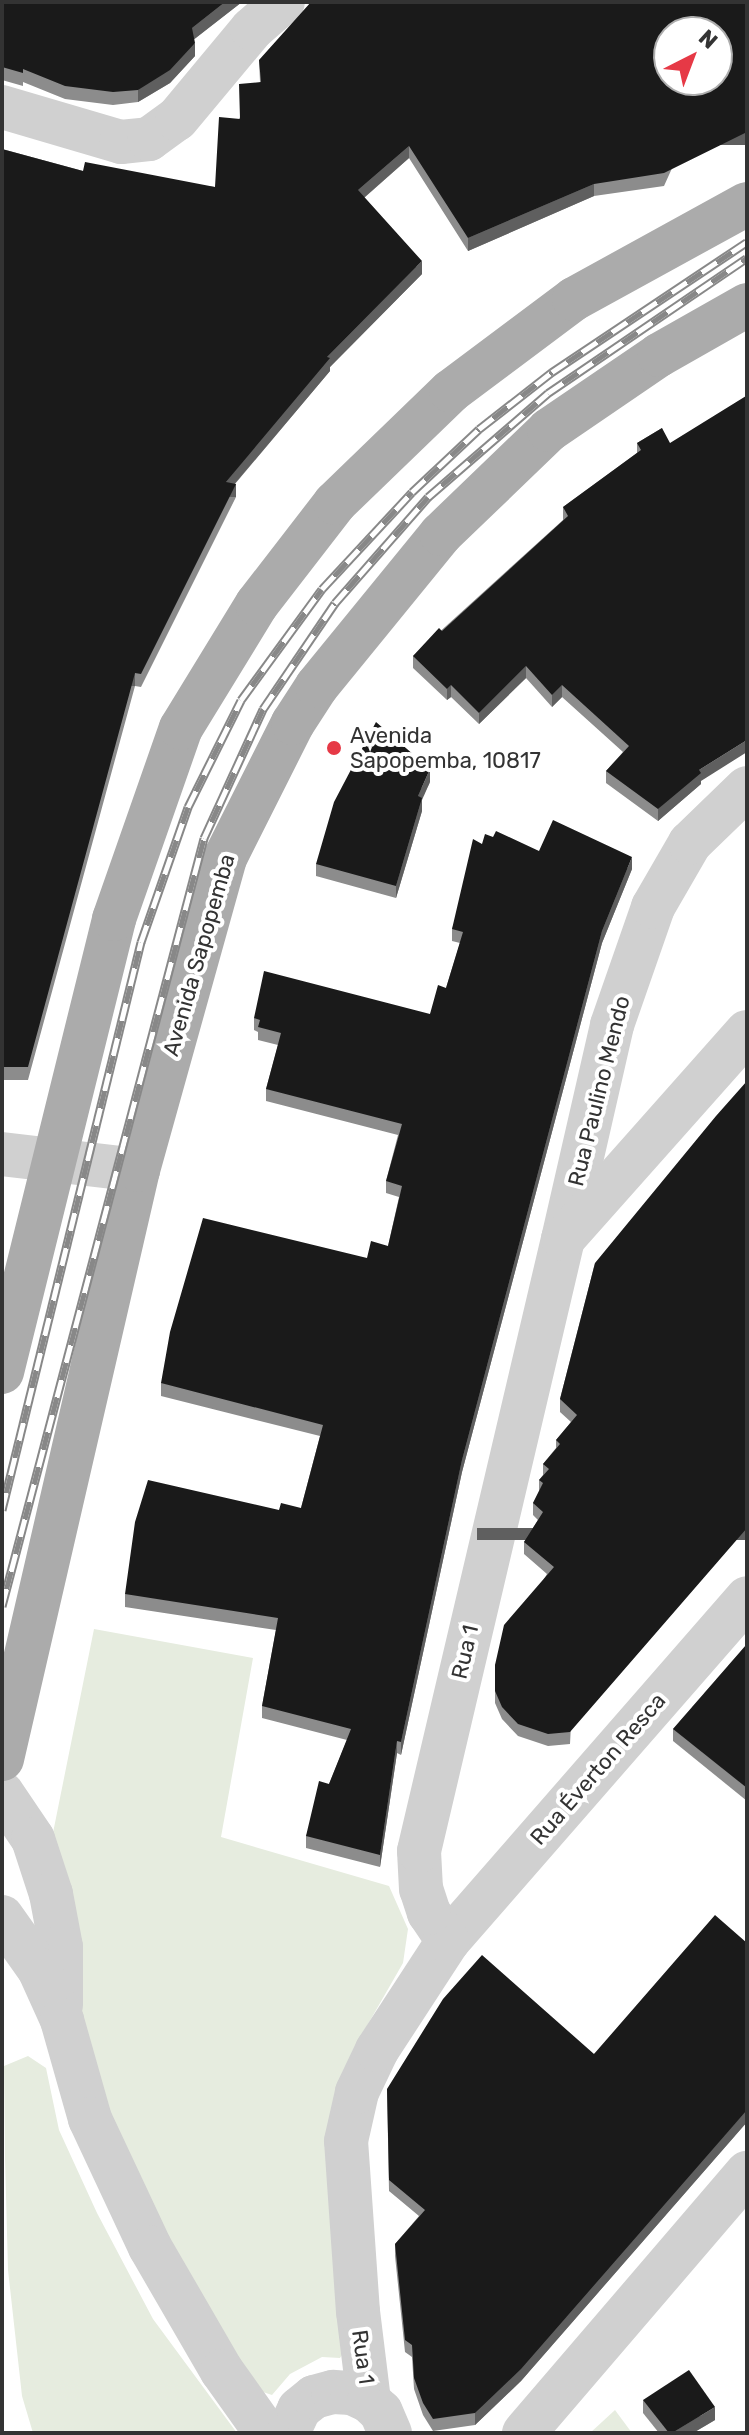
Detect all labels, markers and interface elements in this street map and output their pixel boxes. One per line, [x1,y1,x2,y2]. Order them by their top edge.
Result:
north arrow [653,16,733,96]
text: N [693,24,723,55]
place label: Avenida Sapopemba, 10817 [350,722,541,774]
marker: Avenida Sapopemba, 10817 [325,739,343,757]
street label: Avenida Sapopemba [157,851,241,1059]
street label: Rua Paulino Mendo [563,993,635,1189]
street label: Rua 1 [446,1622,484,1682]
street label: Rua Éverton Resca [525,1688,671,1850]
street label: Rua 1 [346,2328,380,2386]

